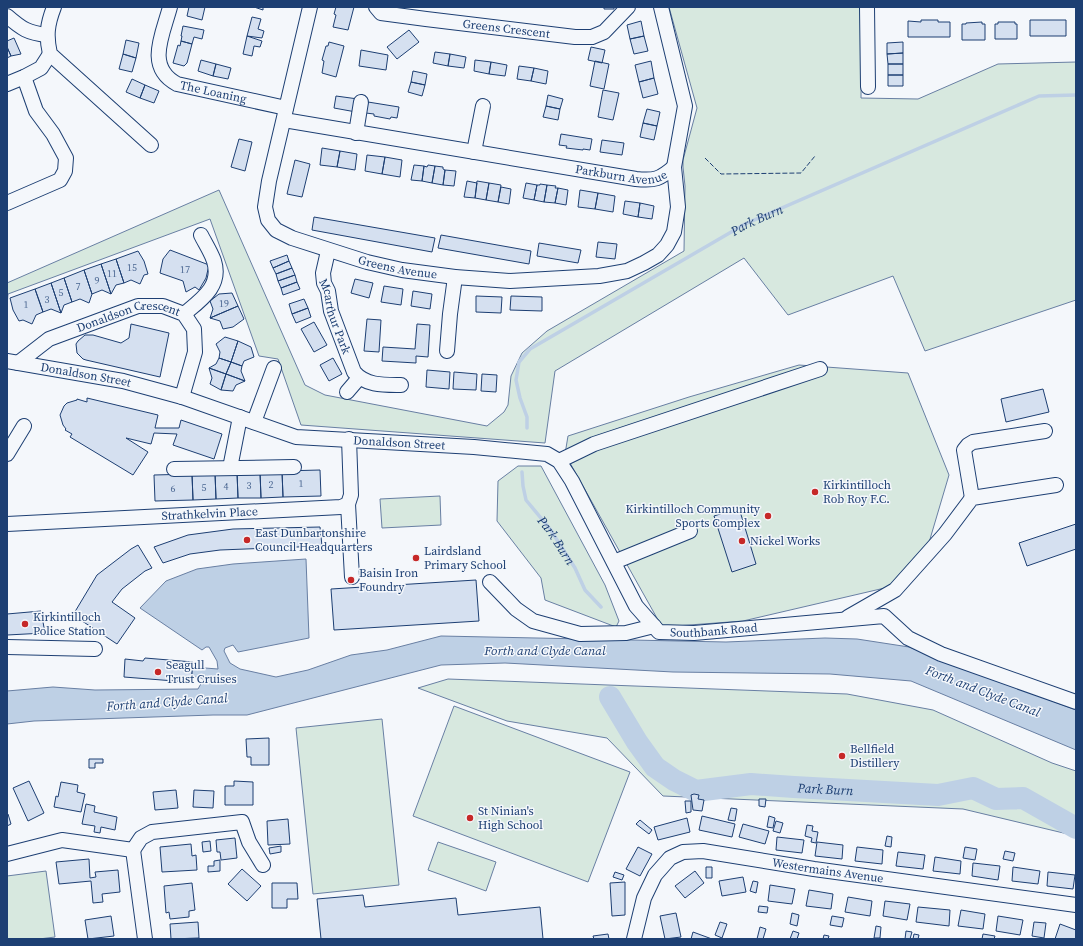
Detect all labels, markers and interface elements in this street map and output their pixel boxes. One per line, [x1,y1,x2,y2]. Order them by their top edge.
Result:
street label: Greens Crescent [462,15,551,42]
street label: The Loaning [179,77,248,107]
street label: Parkburn Avenue [574,161,670,188]
water label: Park Burn [726,200,786,240]
street label: Greens Avenue [356,252,438,283]
house number: 15 [127,261,137,274]
house number: 17 [180,263,190,276]
house number: 11 [107,267,117,280]
house number: 9 [95,274,100,287]
street label: Mcarthur Park [315,276,355,357]
house number: 7 [76,280,81,293]
house number: 5 [59,286,64,299]
house number: 3 [45,293,50,306]
street label: Donaldson Crescent [74,297,183,336]
house number: 19 [219,297,229,310]
house number: 1 [24,298,29,311]
street label: Donaldson Street [39,359,133,391]
street label: Donaldson Street [353,432,446,453]
house number: 1 [299,477,304,490]
place label: Kirkintilloch Rob Roy F.C. [823,477,891,507]
house number: 2 [269,478,274,491]
house number: 3 [247,479,252,492]
house number: 4 [224,480,229,493]
house number: 5 [202,481,207,494]
house number: 6 [171,482,176,495]
marker: Kirkintilloch Rob Roy F.C. [810,487,820,497]
place label: Kirkintilloch Community Sports Complex [626,501,761,531]
street label: Strathkelvin Place [161,503,258,524]
water label: Park Burn [533,511,580,569]
marker: Kirkintilloch Community Sports Complex [763,511,773,521]
place label: East Dunbartonshire Council Headquarters [255,525,372,555]
place label: Nickel Works [750,533,820,549]
marker: East Dunbartonshire Council Headquarters [242,535,252,545]
marker: Nickel Works [737,536,747,546]
place label: Lairdsland Primary School [424,543,507,573]
marker: Lairdsland Primary School [411,553,421,563]
place label: Baisin Iron Foundry [359,565,418,595]
marker: Baisin Iron Foundry [346,575,356,585]
place label: Kirkintilloch Police Station [33,609,106,639]
marker: Kirkintilloch Police Station [20,619,30,629]
street label: Southbank Road [670,619,758,641]
water label: Forth and Clyde Canal [483,642,606,659]
place label: Seagull Trust Cruises [166,657,237,687]
water label: Forth and Clyde Canal [922,661,1043,721]
marker: Seagull Trust Cruises [153,667,163,677]
water label: Forth and Clyde Canal [105,689,228,715]
place label: Bellfield Distillery [850,741,900,771]
marker: Bellfield Distillery [837,751,847,761]
water label: Park Burn [796,779,854,799]
place label: St Ninian's High School [478,803,543,833]
marker: St Ninian's High School [465,813,475,823]
street label: Westermains Avenue [771,854,884,886]

